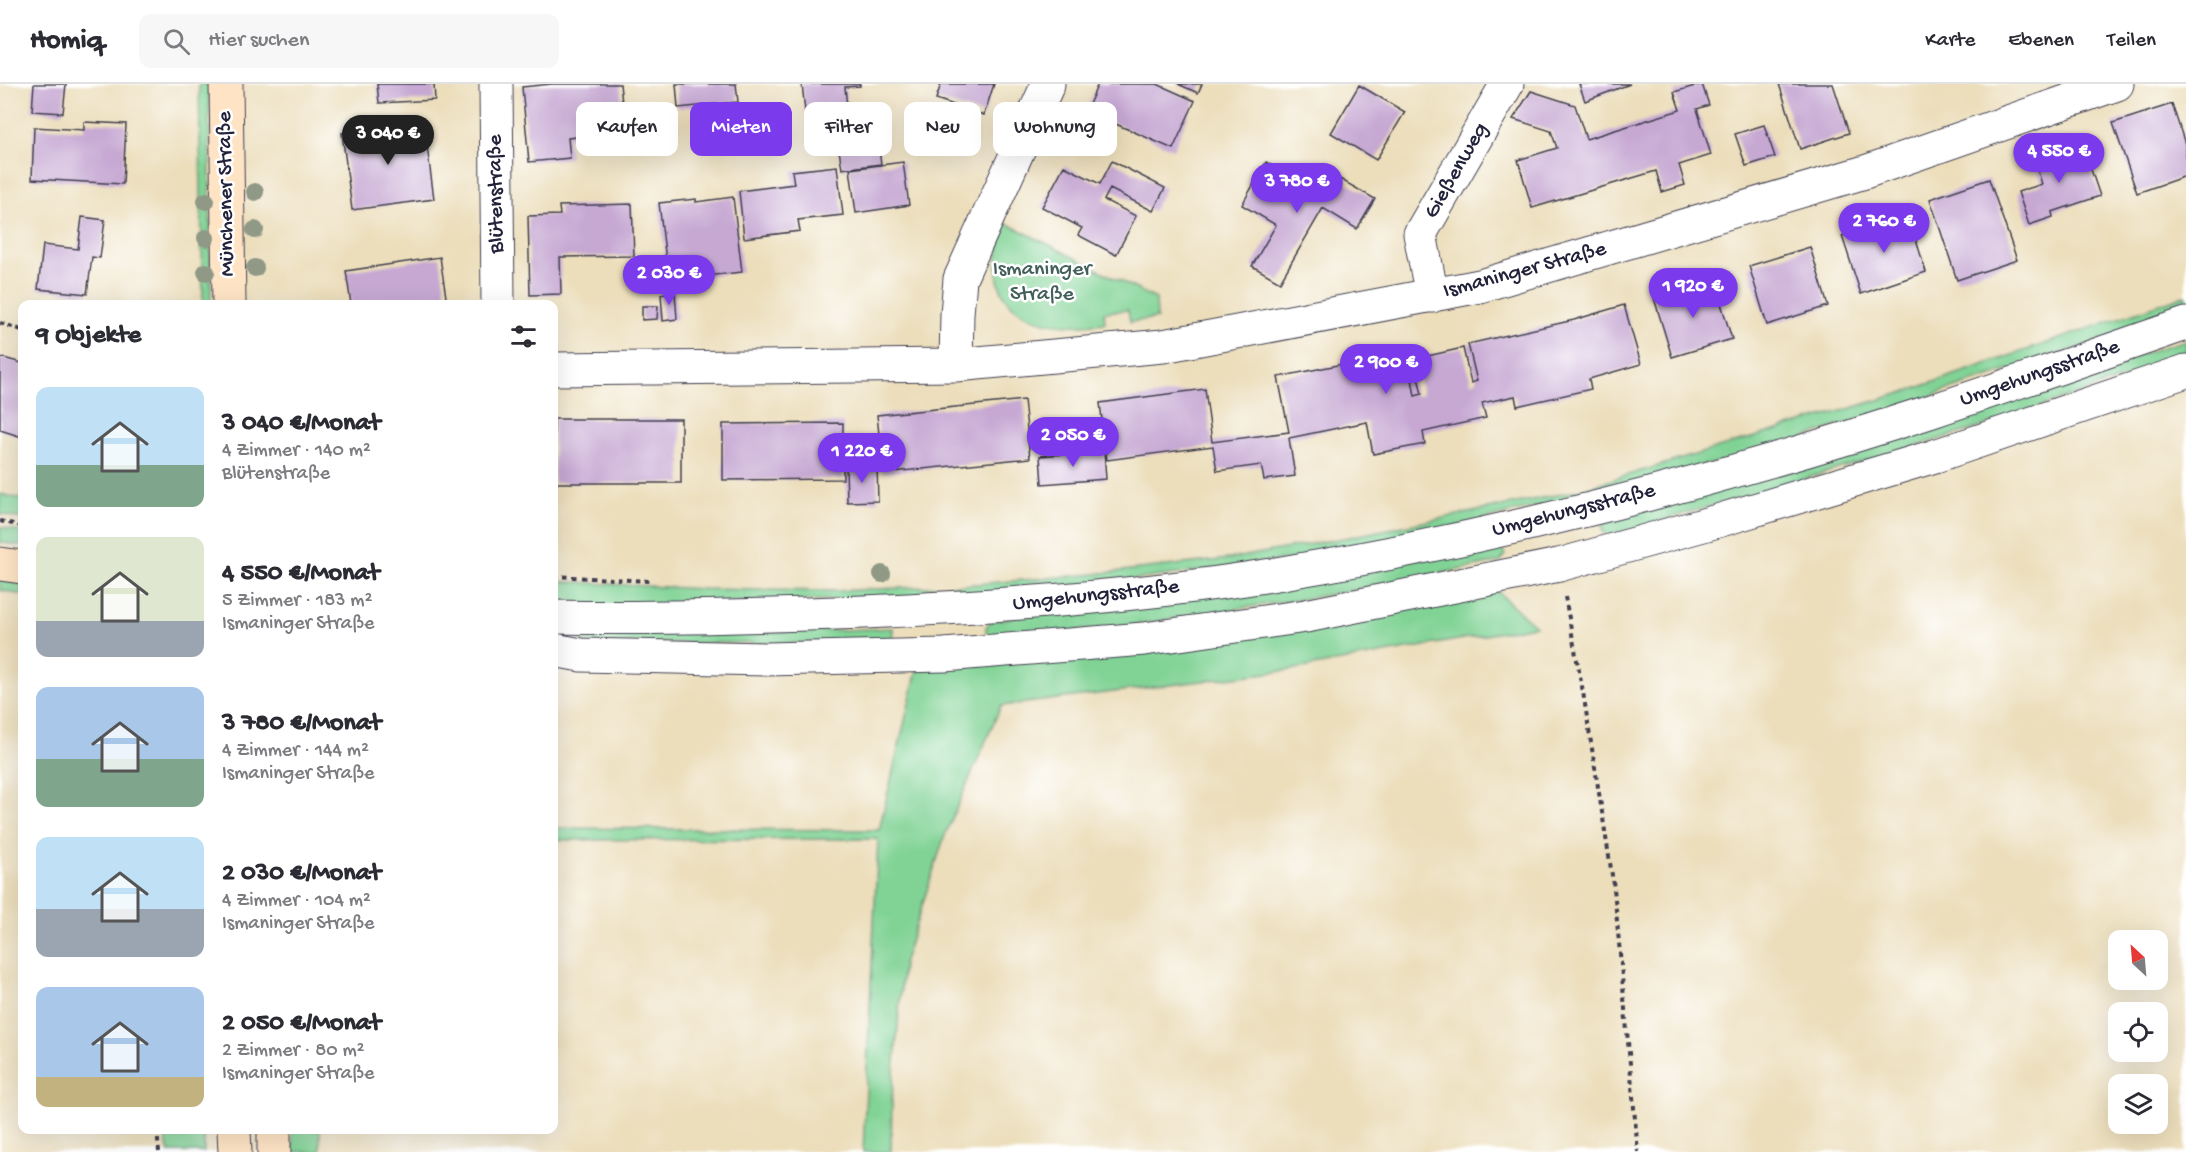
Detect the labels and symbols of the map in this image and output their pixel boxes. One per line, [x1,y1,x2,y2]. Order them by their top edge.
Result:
street label: Münchener Straße [213,110,241,277]
pin: 3 040 € [333,115,443,166]
street label: Gießenweg [1419,119,1495,223]
pin: 4 550 € [2004,133,2114,184]
street label: Blütenstraße [483,134,511,255]
pin: 3 780 € [1242,163,1352,214]
pin: 2 760 € [1829,203,1939,254]
street label: Ismaninger Straße [1441,237,1610,305]
pin: 2 030 € [614,255,724,306]
park label: Ismaninger Straße [993,257,1093,308]
pin: 1 920 € [1638,268,1748,319]
street label: Umgehungsstraße [1957,334,2124,414]
pin: 2 900 € [1331,344,1441,395]
pin: 2 050 € [1018,417,1128,468]
pin: 1 220 € [807,433,917,484]
street label: Umgehungsstraße [1490,478,1659,544]
street label: Umgehungsstraße [1011,574,1181,618]
north arrow [2108,930,2168,990]

